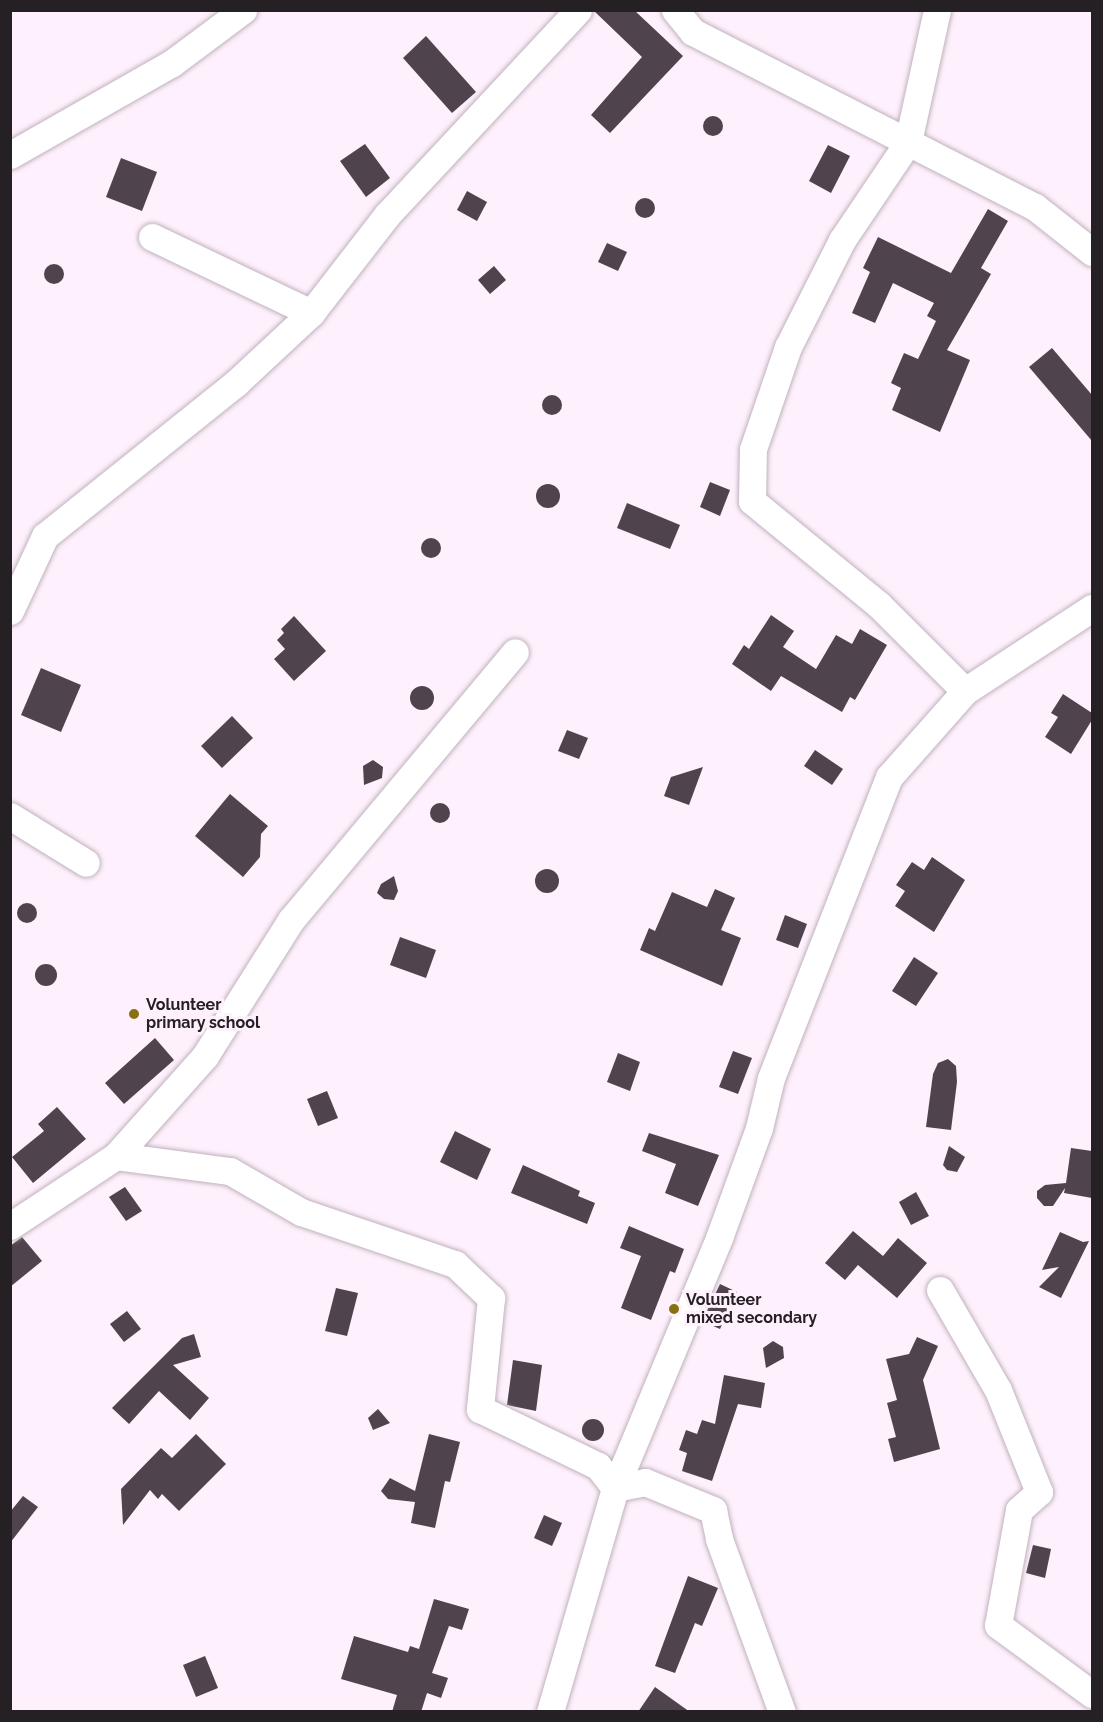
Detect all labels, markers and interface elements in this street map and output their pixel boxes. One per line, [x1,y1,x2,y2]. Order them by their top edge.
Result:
place label: Volunteer primary school [146,995,260,1033]
marker: Volunteer primary school [127,1007,141,1021]
place label: Volunteer mixed secondary [686,1290,817,1328]
marker: Volunteer mixed secondary [667,1302,681,1316]

